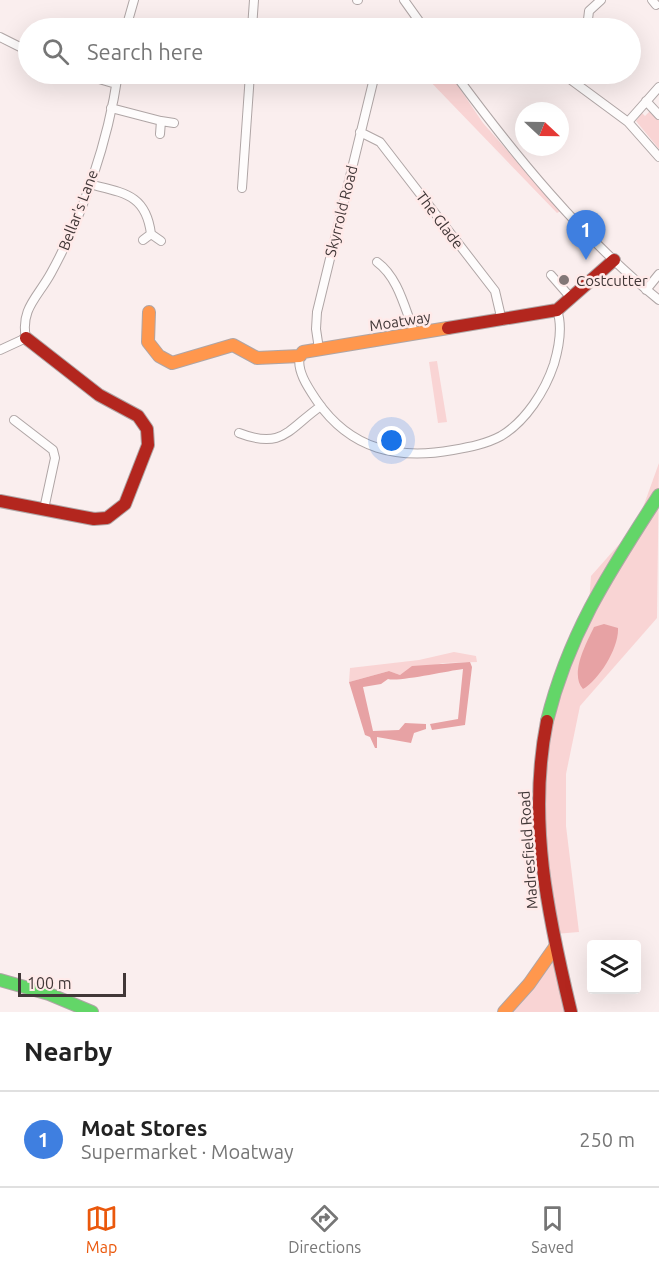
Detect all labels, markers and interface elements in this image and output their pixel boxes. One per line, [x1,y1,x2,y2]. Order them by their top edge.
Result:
search box [18,18,641,84]
icon: search [39,35,72,68]
text: Search here [87,39,203,64]
north arrow [515,102,569,156]
street label: Skyrrold Road [321,164,361,258]
street label: Bellar's Lane [55,167,101,253]
street label: The Glade [413,188,467,252]
pin: 1 [566,210,606,260]
place label: Costcutter [576,272,648,289]
marker: Costcutter [557,273,571,287]
street label: Moatway [368,308,432,334]
your location [377,426,406,455]
street label: Madresfield Road [515,790,541,910]
map controls [587,940,641,994]
button: layers [587,940,641,994]
scale bar [18,970,126,998]
text: 100 m [27,974,72,992]
text: Nearby [24,1037,112,1066]
text: Moat Stores [81,1115,207,1140]
text: 1 [38,1128,49,1151]
text: 250 m [579,1128,635,1151]
text: Supermarket · Moatway [81,1140,294,1163]
tab: Map [85,1202,118,1256]
tab: Directions [288,1202,361,1256]
tab: Saved [531,1202,574,1256]

